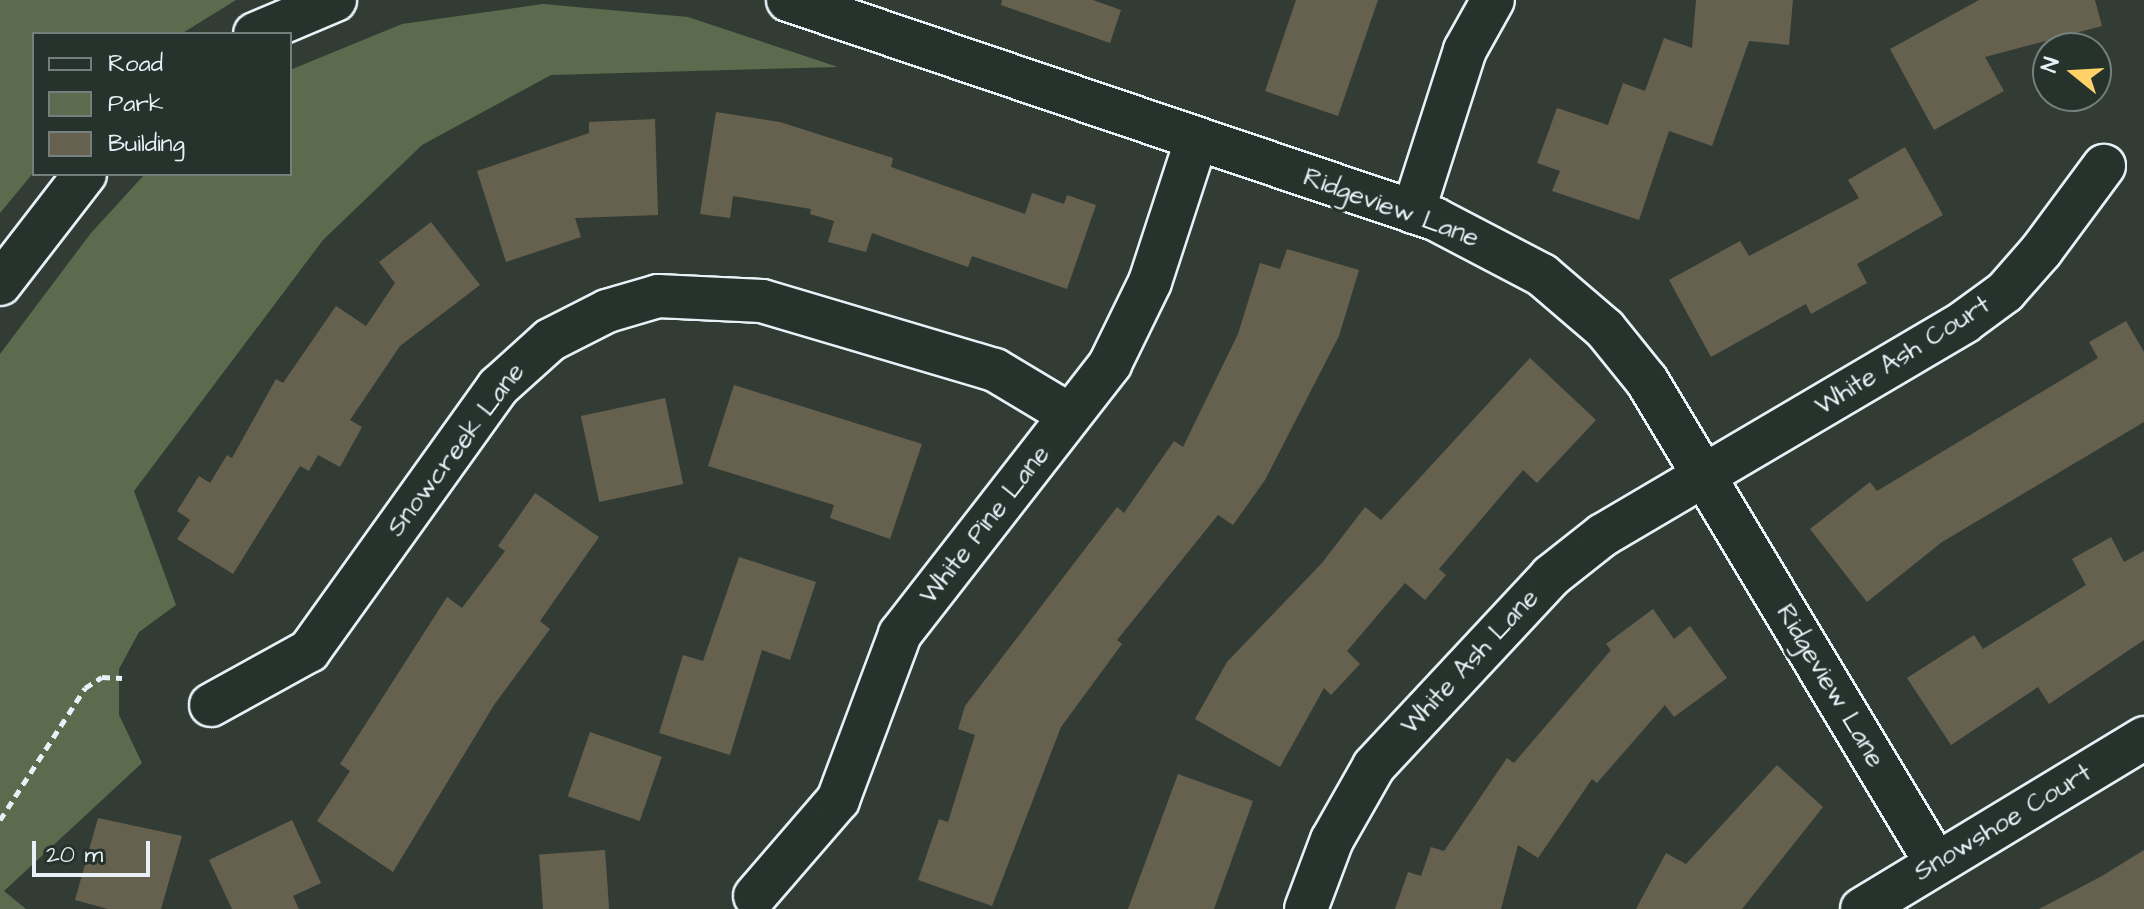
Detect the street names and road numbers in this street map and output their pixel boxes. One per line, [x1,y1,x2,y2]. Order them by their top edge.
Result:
street label: Ridgeview Lane [1299,162,1483,254]
street label: White Ash Court [1810,290,1996,422]
street label: Snowcreek Lane [381,357,531,543]
street label: White Pine Lane [913,440,1057,610]
street label: White Ash Lane [1395,583,1545,741]
street label: Ridgeview Lane [1769,599,1891,773]
street label: Snowshoe Court [1909,758,2097,888]

